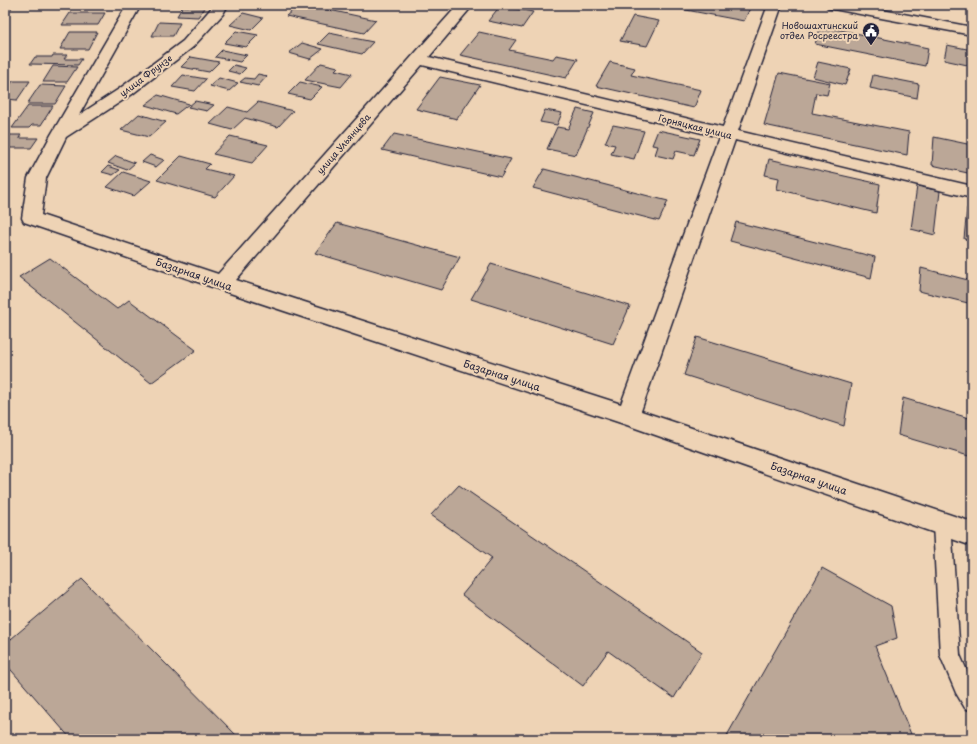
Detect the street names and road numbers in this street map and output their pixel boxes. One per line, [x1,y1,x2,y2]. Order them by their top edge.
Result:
street label: улица Фрунзе [116,51,175,100]
street label: улица Ульянцева [313,110,374,177]
street label: Горняцкая улица [657,110,734,142]
street label: Базарная улица [154,253,235,294]
street label: Базарная улица [462,355,543,394]
street label: Базарная улица [769,457,850,498]

